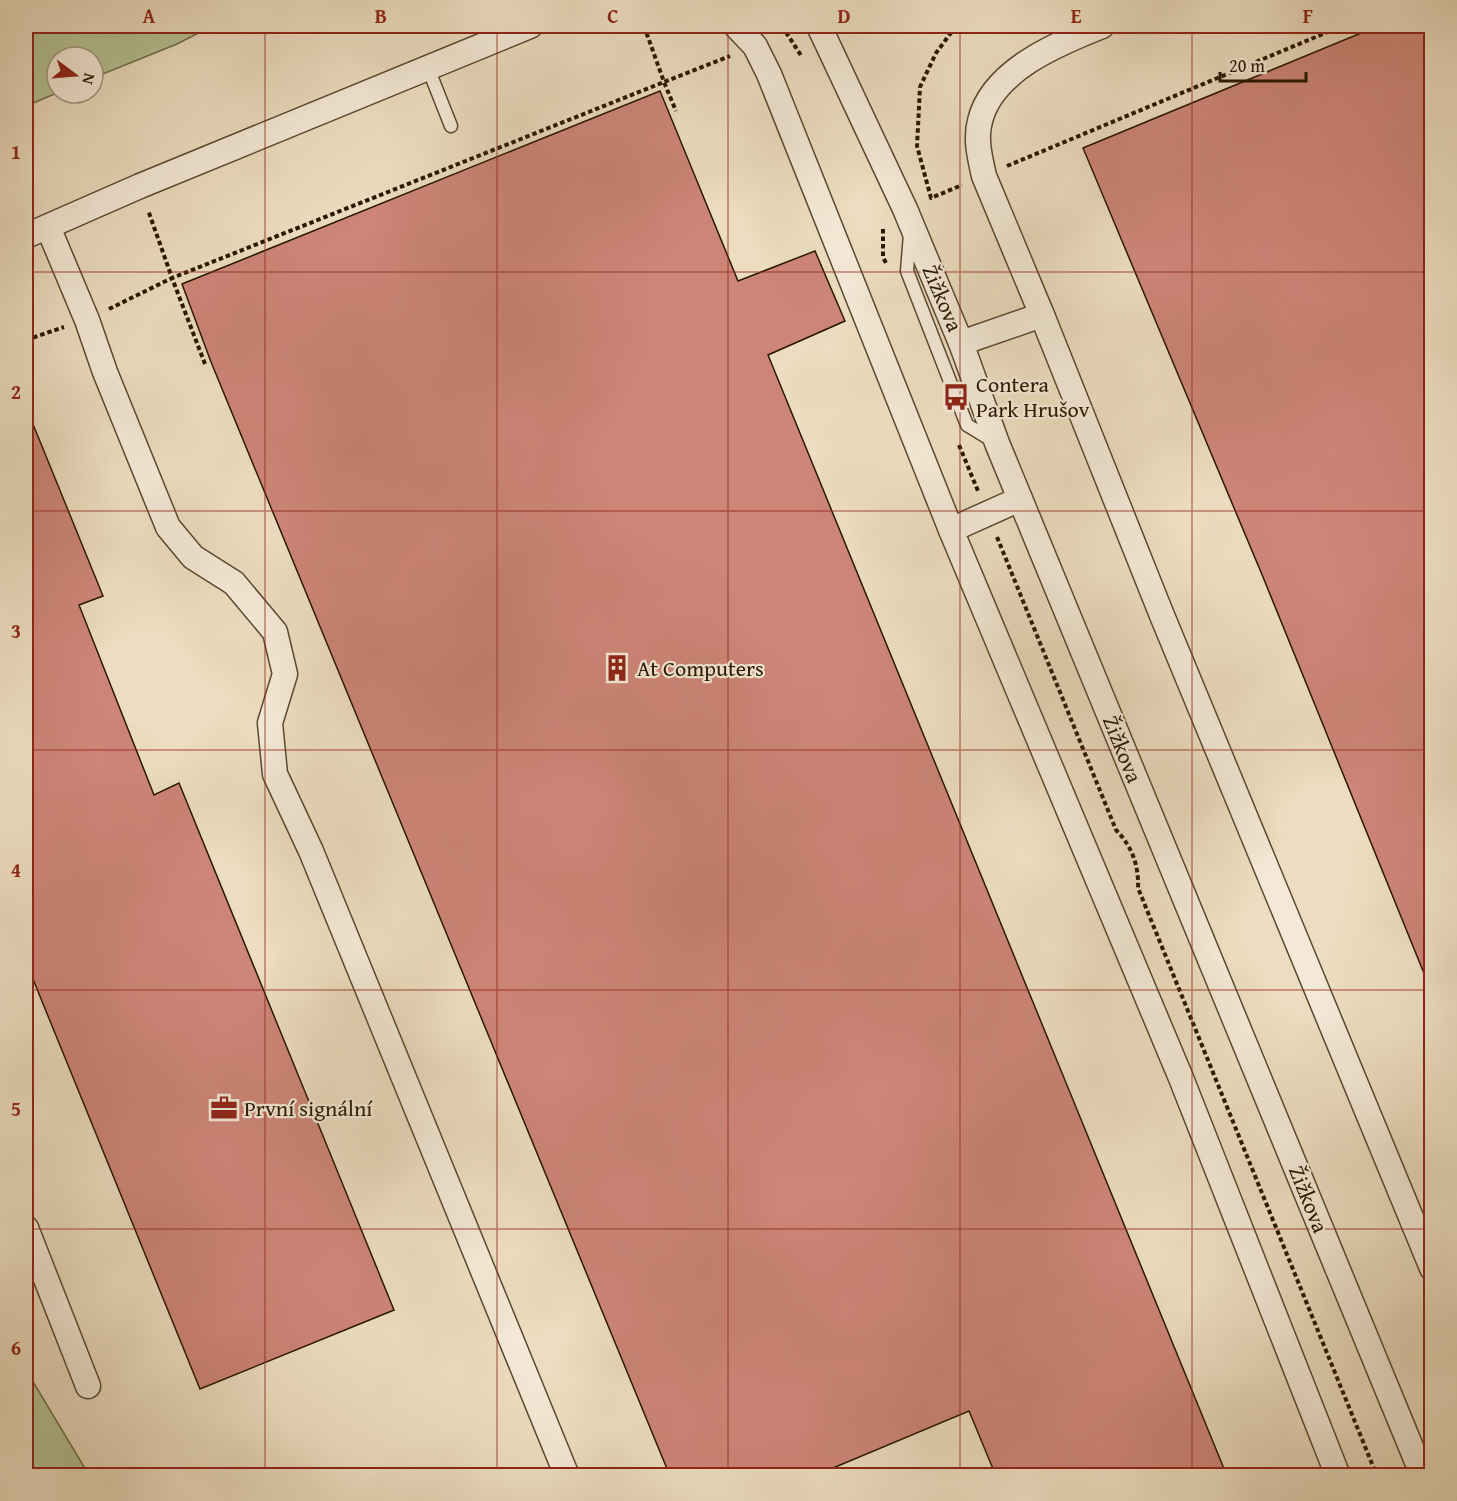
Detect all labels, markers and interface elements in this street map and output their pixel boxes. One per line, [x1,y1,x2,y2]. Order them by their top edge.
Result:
text: A [143,1,156,30]
text: B [375,1,387,30]
text: C [607,1,619,30]
text: D [837,1,851,30]
text: E [1071,1,1082,30]
text: F [1303,1,1313,30]
north arrow [45,45,105,105]
scale bar [1220,45,1306,83]
text: 20 m [1229,52,1265,79]
text: N [76,71,102,88]
text: 1 [11,137,21,166]
street label: Žižkova [915,260,972,337]
place label: Contera Park Hrušov [976,368,1089,425]
text: 2 [11,377,21,406]
bus stop icon: Contera Park Hrušov [941,382,971,412]
text: 3 [11,616,21,645]
place label: At Computers [637,652,764,684]
building icon: At Computers [602,653,632,683]
street label: Žižkova [1095,711,1151,788]
text: 4 [11,855,21,884]
place label: První signální [244,1092,373,1124]
office icon: První signální [209,1093,239,1123]
text: 5 [11,1094,21,1123]
street label: Žižkova [1281,1161,1337,1238]
text: 6 [11,1333,21,1362]

